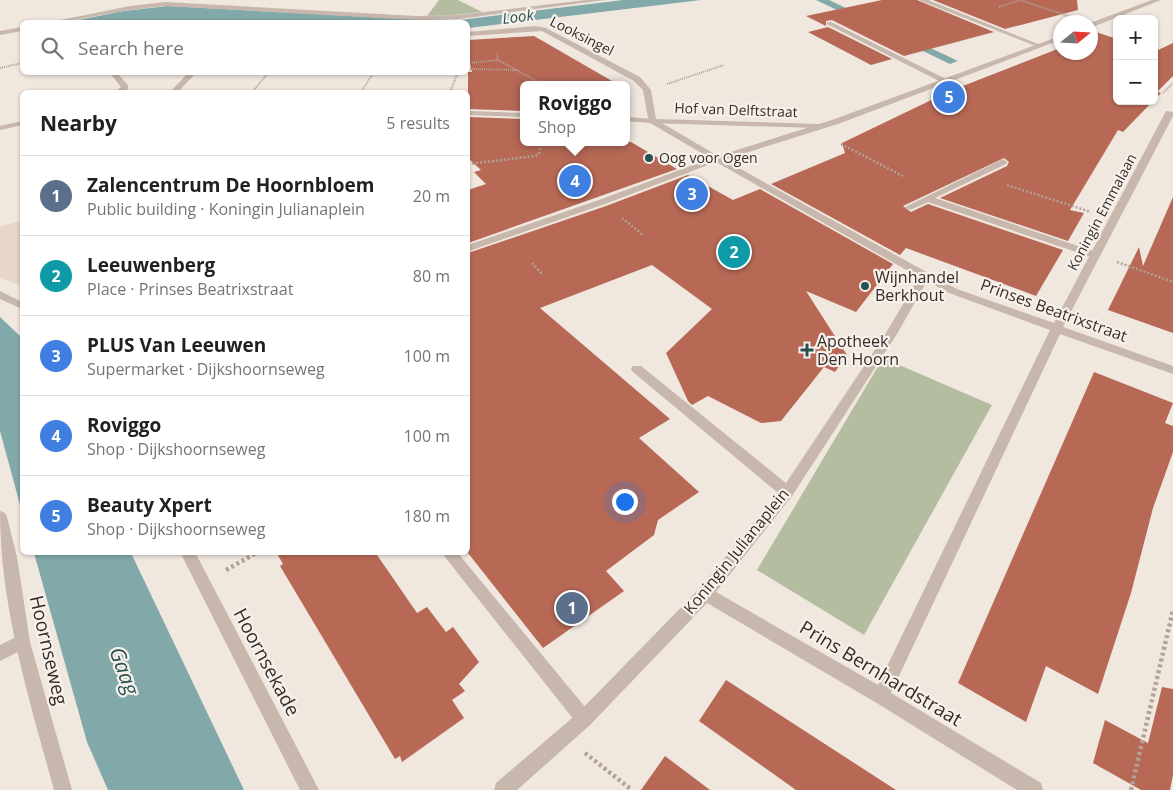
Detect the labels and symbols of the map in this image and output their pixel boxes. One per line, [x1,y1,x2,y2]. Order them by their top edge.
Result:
water label: Look [501,4,535,28]
street label: Looksingel [547,11,617,60]
north arrow [1053,15,1098,60]
pin: 5 [933,78,965,116]
street label: Hof van Delftstraat [674,98,798,121]
place label: Oog voor Ogen [659,148,758,167]
street label: Koningin Emmalaan [1063,150,1141,274]
marker: Oog voor Ogen [643,152,655,164]
pin: 4 [559,162,591,200]
pin: 3 [676,175,708,213]
pin: 2 [718,233,750,271]
place label: Wijnhandel Berkhout [875,266,959,306]
street label: Prinses Beatrixstraat [978,273,1131,347]
marker: Wijnhandel Berkhout [859,280,871,292]
place label: Apotheek Den Hoorn [817,330,899,370]
marker: Apotheek Den Hoorn [801,344,813,356]
street label: Koningin Julianaplein [678,483,794,619]
your location [612,489,638,515]
pin: 1 [556,589,588,627]
street label: Hoornseweg [24,593,74,707]
street label: Hoornsekade [228,603,306,721]
street label: Prins Bernhardstraat [795,614,967,732]
water label: Gaag [103,643,147,699]

